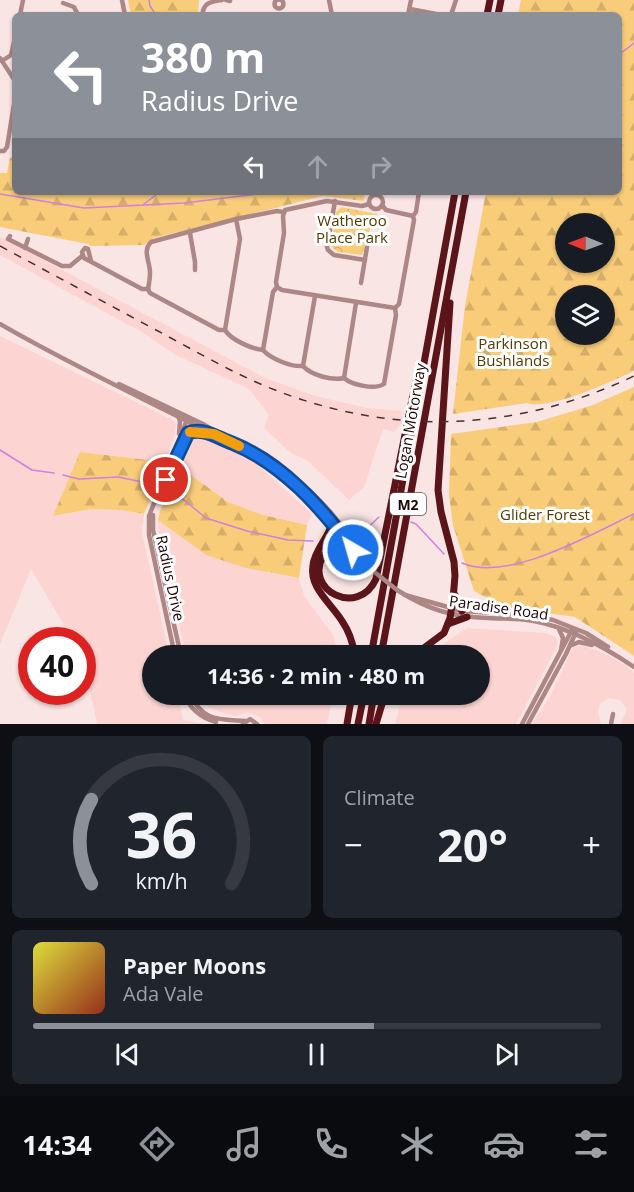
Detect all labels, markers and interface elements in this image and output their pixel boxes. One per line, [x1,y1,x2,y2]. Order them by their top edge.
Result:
text: 380 m [141,28,265,85]
icon: left [42,36,120,114]
text: Radius Drive [141,82,299,119]
icon: left [238,150,271,183]
icon: ahead [301,150,334,183]
icon: right [364,150,397,183]
park label: Watheroo Place Park [316,210,388,247]
north arrow [555,213,615,273]
map controls [555,213,615,345]
button: layers [555,285,615,345]
park label: Parkinson Bushlands [477,333,549,370]
street label: Logan Motorway [390,361,430,480]
pin [140,454,191,505]
icon: arrive [149,463,182,496]
road number: M2 [390,493,426,515]
park label: Glider Forest [500,504,590,524]
position arrow [321,518,385,582]
street label: Radius Drive [152,533,190,623]
street label: Paradise Road [448,590,550,624]
speed limit sign: 40 [18,627,96,705]
text: 14:36 · 2 min · 480 m [207,660,425,690]
text: Climate [344,784,415,811]
text: 36 [126,791,197,876]
text: 20° [437,814,508,875]
text: − [344,822,363,867]
text: + [582,822,601,867]
text: km/h [135,866,188,895]
text: Paper Moons [123,950,266,980]
text: Ada Vale [123,980,204,1007]
icon: previous [111,1038,144,1071]
icon: pause [300,1038,333,1071]
icon: next [490,1038,523,1071]
icon: directions [136,1123,178,1165]
icon: music [223,1123,265,1165]
icon: phone [310,1123,352,1165]
icon: climate [396,1123,438,1165]
icon: car [483,1123,525,1165]
icon: filters [570,1123,612,1165]
text: 14:34 [22,1126,92,1163]

